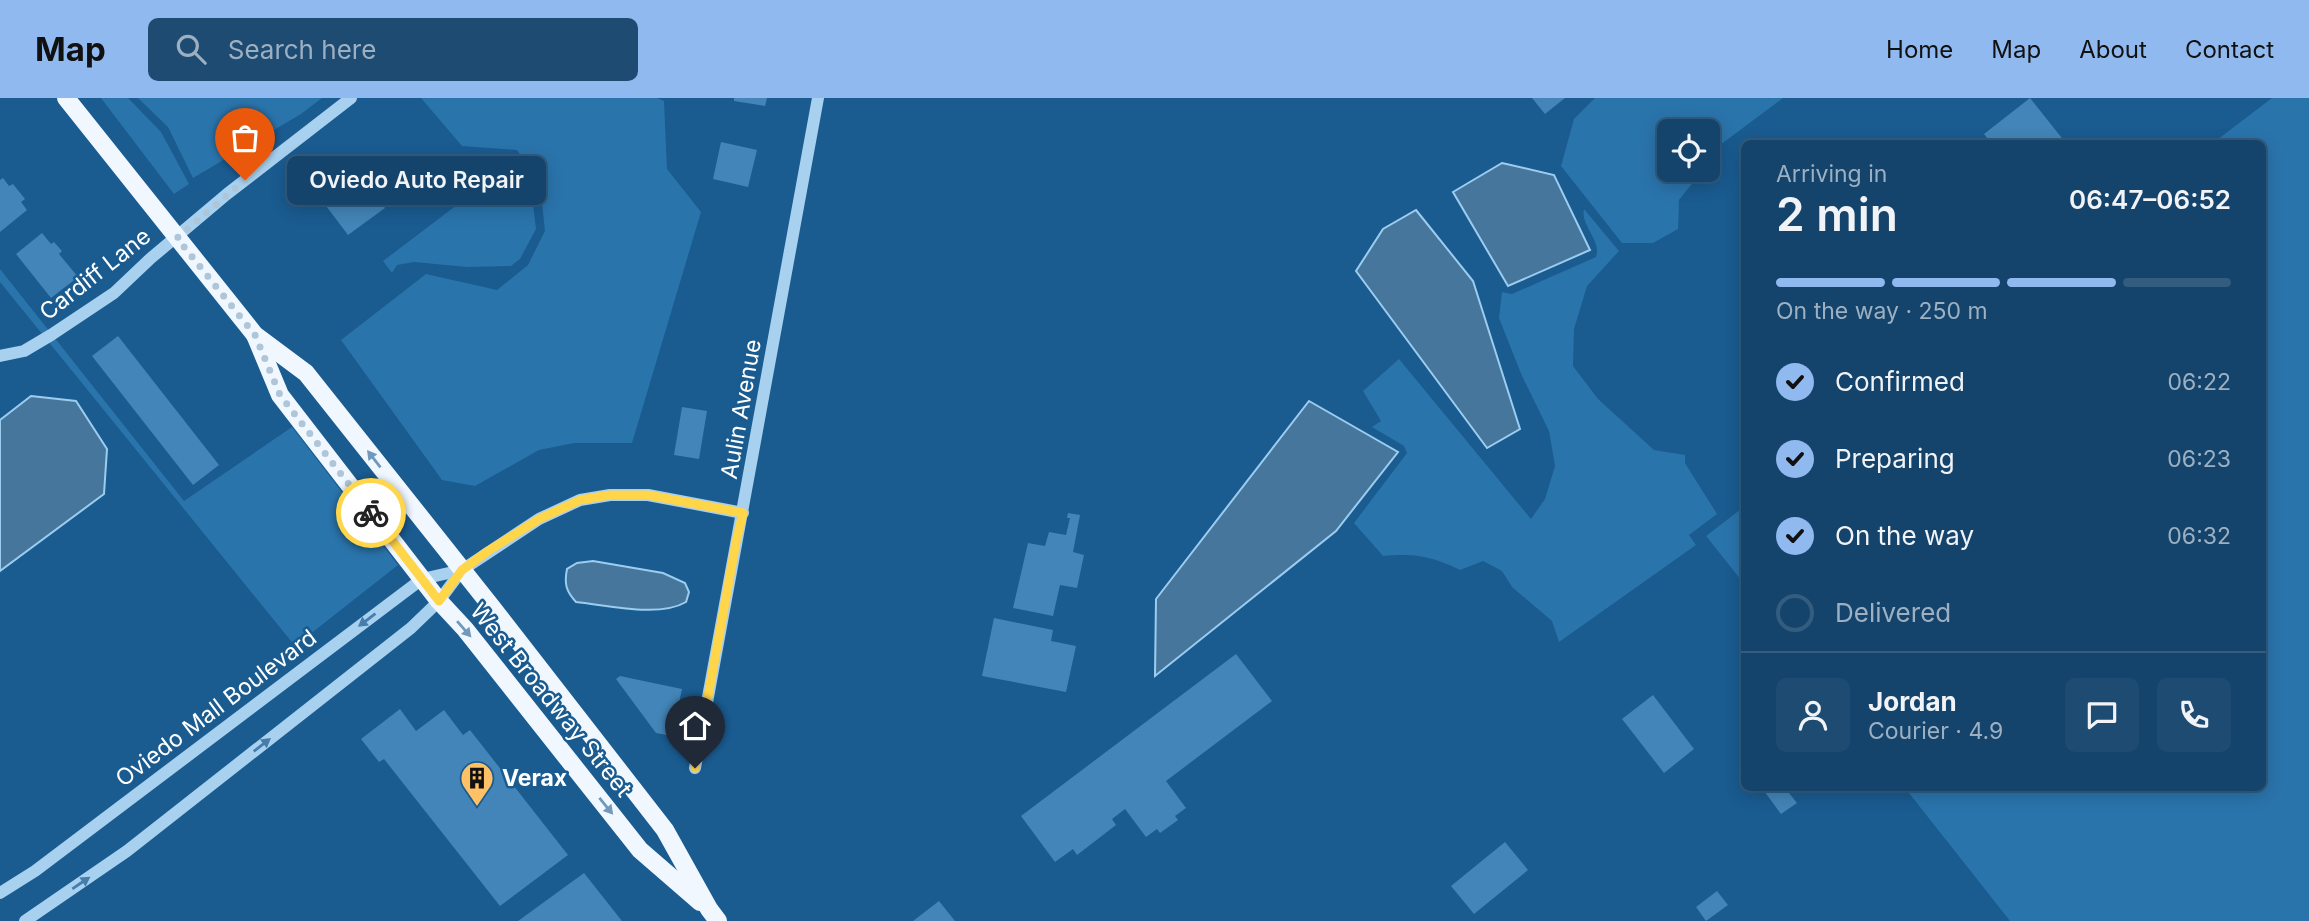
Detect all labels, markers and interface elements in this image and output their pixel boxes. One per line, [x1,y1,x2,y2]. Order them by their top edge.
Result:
search box [148,18,638,81]
text: Map [35,29,106,69]
icon: search [172,30,210,68]
text: Search here [228,34,376,65]
text: Home [1886,35,1953,64]
text: Map [1991,35,2041,64]
text: About [2079,35,2147,64]
text: Contact [2185,35,2274,64]
pin [215,108,275,180]
icon: bag [226,119,264,157]
map controls [1657,119,1720,182]
button: locate [1657,119,1720,182]
callout: Oviedo Auto Repair [287,155,546,204]
text: Arriving in [1776,160,1887,188]
text: Oviedo Auto Repair [309,166,524,194]
text: 06:47–06:52 [2069,184,2231,215]
text: 2 min [1776,186,1898,242]
street label: Cardiff Lane [34,222,156,326]
text: On the way · 250 m [1776,297,1988,325]
street label: Aulin Avenue [715,337,767,481]
icon: check [1776,363,1814,401]
text: Confirmed [1835,366,1965,397]
text: 06:22 [2168,368,2231,396]
icon: check [1776,440,1814,478]
text: Preparing [1835,443,1955,474]
text: 06:23 [2167,445,2231,473]
one-way arrow [367,450,382,468]
courier [336,478,406,548]
icon: bike [352,494,390,532]
icon: check [1776,517,1814,555]
text: On the way [1835,520,1974,551]
text: 06:32 [2167,522,2231,550]
text: Delivered [1835,597,1951,628]
street label: West Broadway Street [464,598,638,803]
one-way arrow [358,613,376,627]
one-way arrow [456,620,471,637]
street label: Oviedo Mall Boulevard [110,623,322,793]
button: person [1776,678,1850,752]
button: chat [2065,678,2139,752]
button: phone [2157,678,2231,752]
text: Jordan [1868,686,1957,717]
pin [665,696,725,768]
icon: home [676,707,714,745]
text: Courier · 4.9 [1868,717,2003,745]
one-way arrow [253,738,271,753]
building icon: Verax [458,759,496,808]
place label: Verax [502,764,567,792]
one-way arrow [598,797,613,815]
one-way arrow [72,876,90,890]

